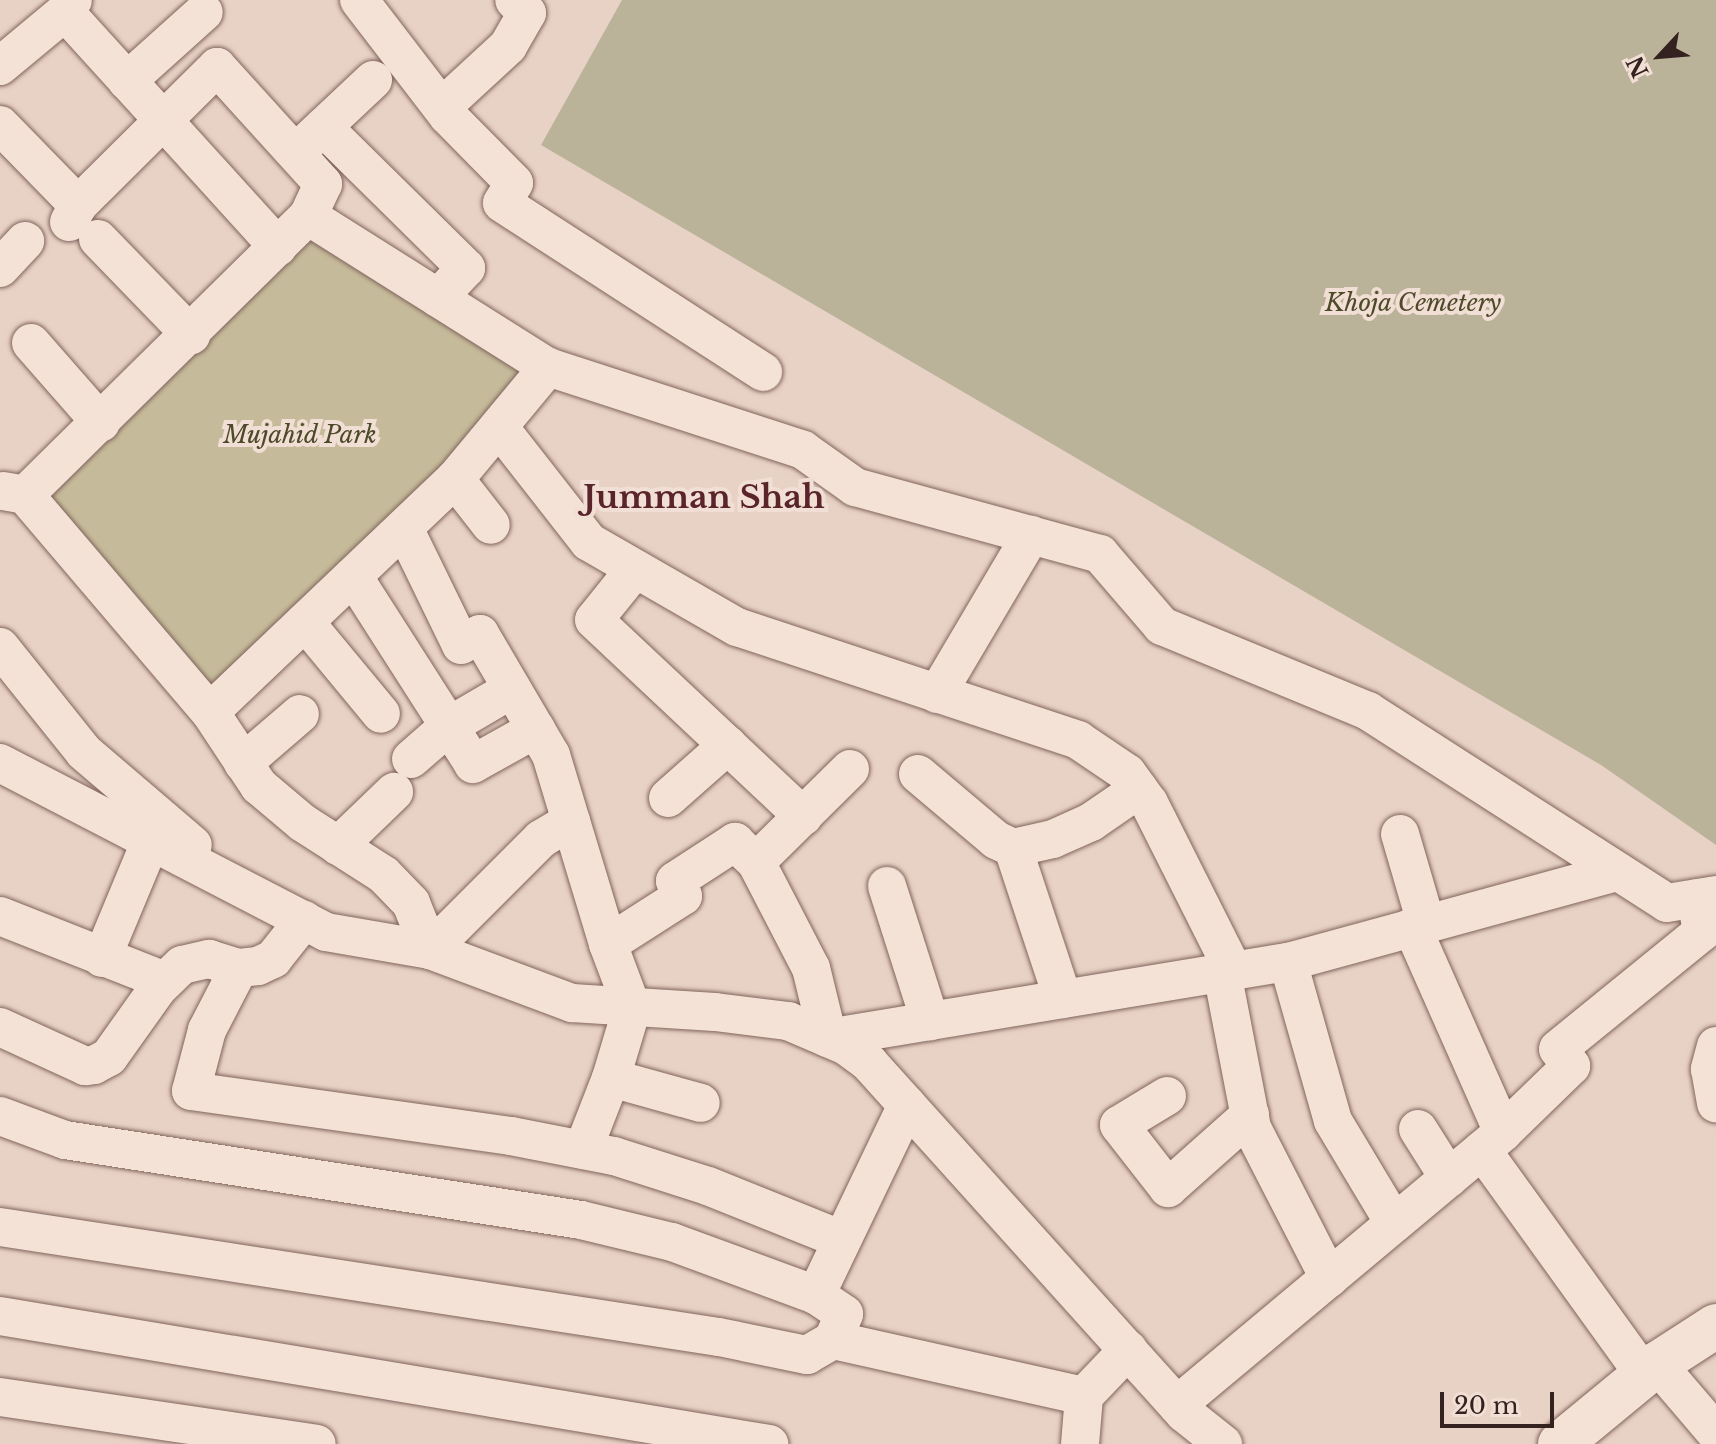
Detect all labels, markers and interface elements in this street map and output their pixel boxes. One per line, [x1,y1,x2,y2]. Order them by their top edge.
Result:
north arrow [1620,16,1700,96]
text: N [1621,52,1655,82]
park label: Khoja Cemetery [1325,289,1501,317]
park label: Mujahid Park [223,421,377,449]
district label: Jumman Shah [583,478,825,516]
scale bar [1444,1376,1558,1426]
text: 20 m [1454,1391,1519,1420]

